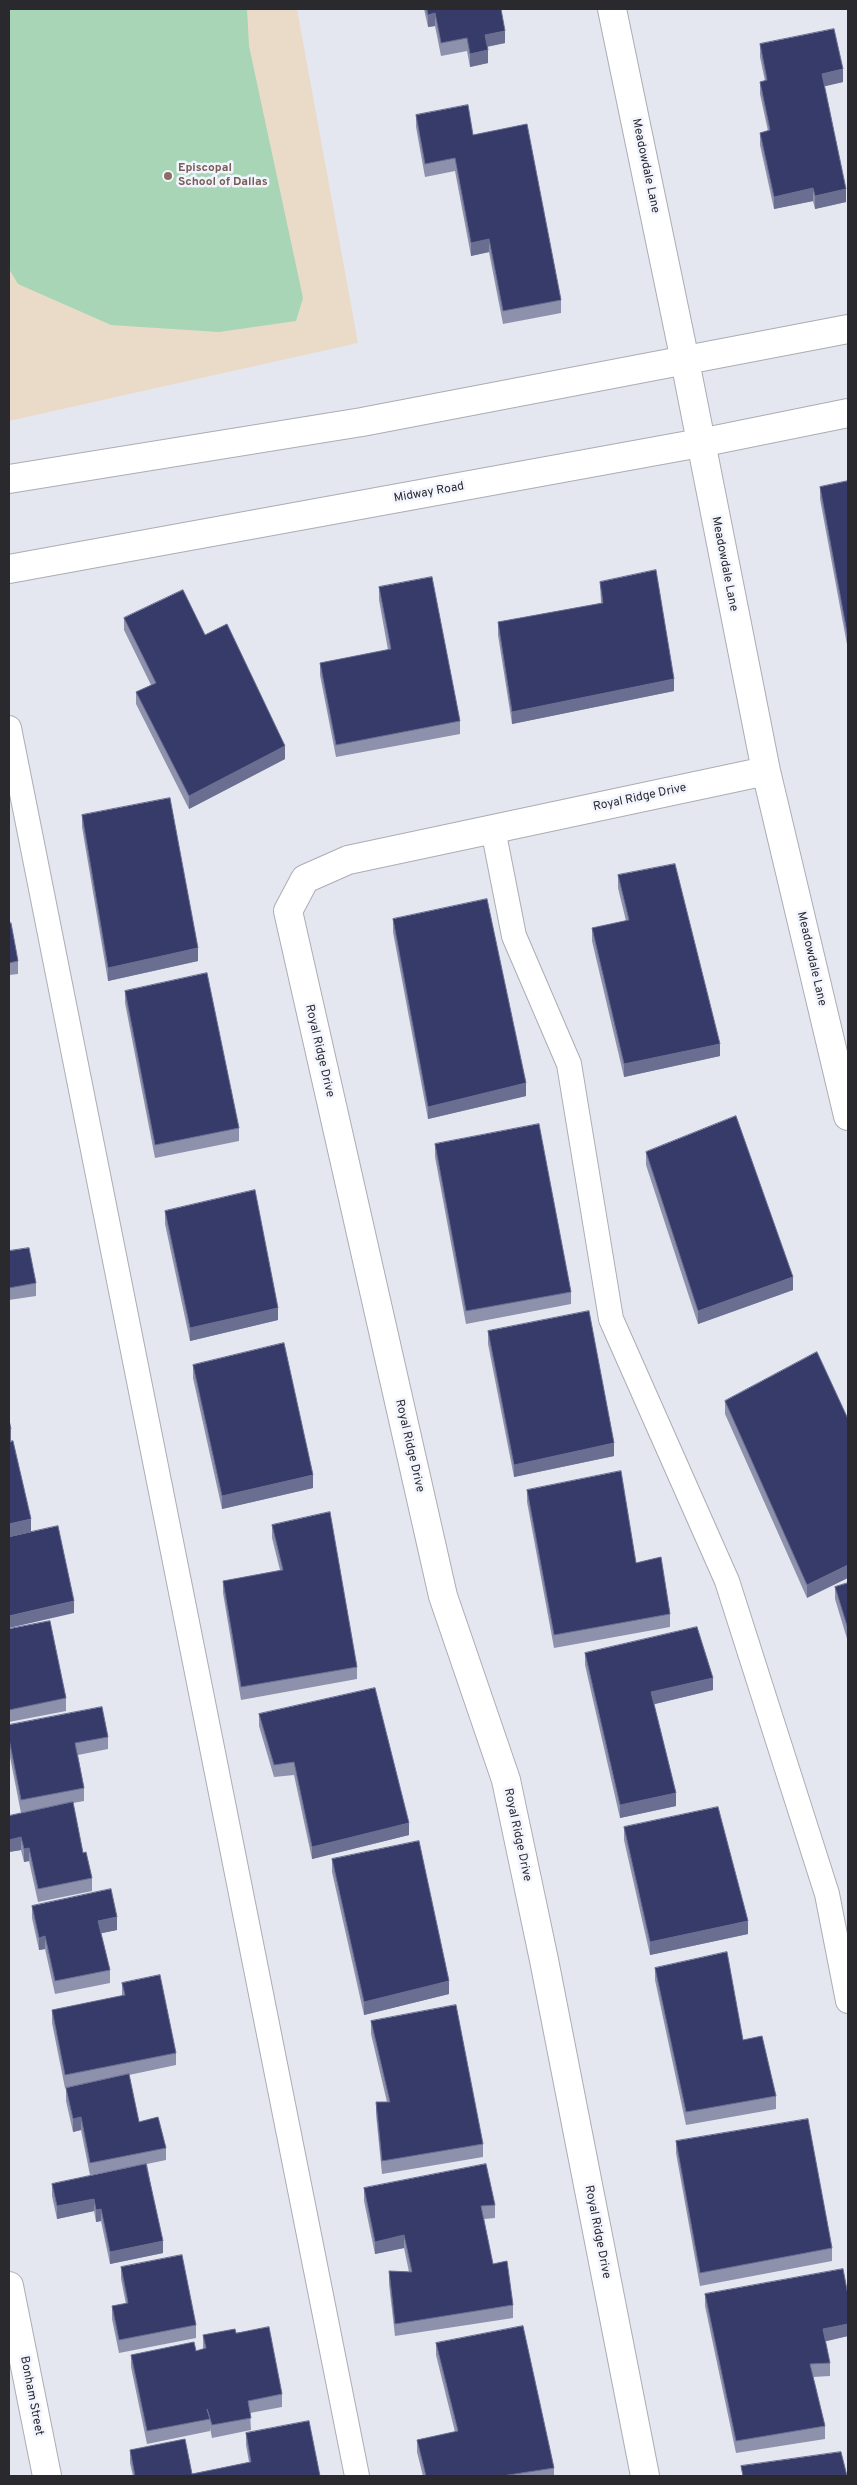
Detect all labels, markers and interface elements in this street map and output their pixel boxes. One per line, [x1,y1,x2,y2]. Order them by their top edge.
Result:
street label: Meadowdale Lane [628,117,662,215]
place label: Episcopal School of Dallas [178,162,268,190]
marker: Episcopal School of Dallas [162,170,174,182]
street label: Midway Road [393,480,465,506]
street label: Meadowdale Lane [708,515,740,613]
street label: Royal Ridge Drive [592,781,688,815]
street label: Meadowdale Lane [793,910,829,1008]
street label: Royal Ridge Drive [301,1003,337,1099]
street label: Royal Ridge Drive [391,1398,427,1494]
street label: Royal Ridge Drive [500,1787,534,1883]
street label: Royal Ridge Drive [581,2184,613,2280]
street label: Bonham Street [16,2355,46,2437]

